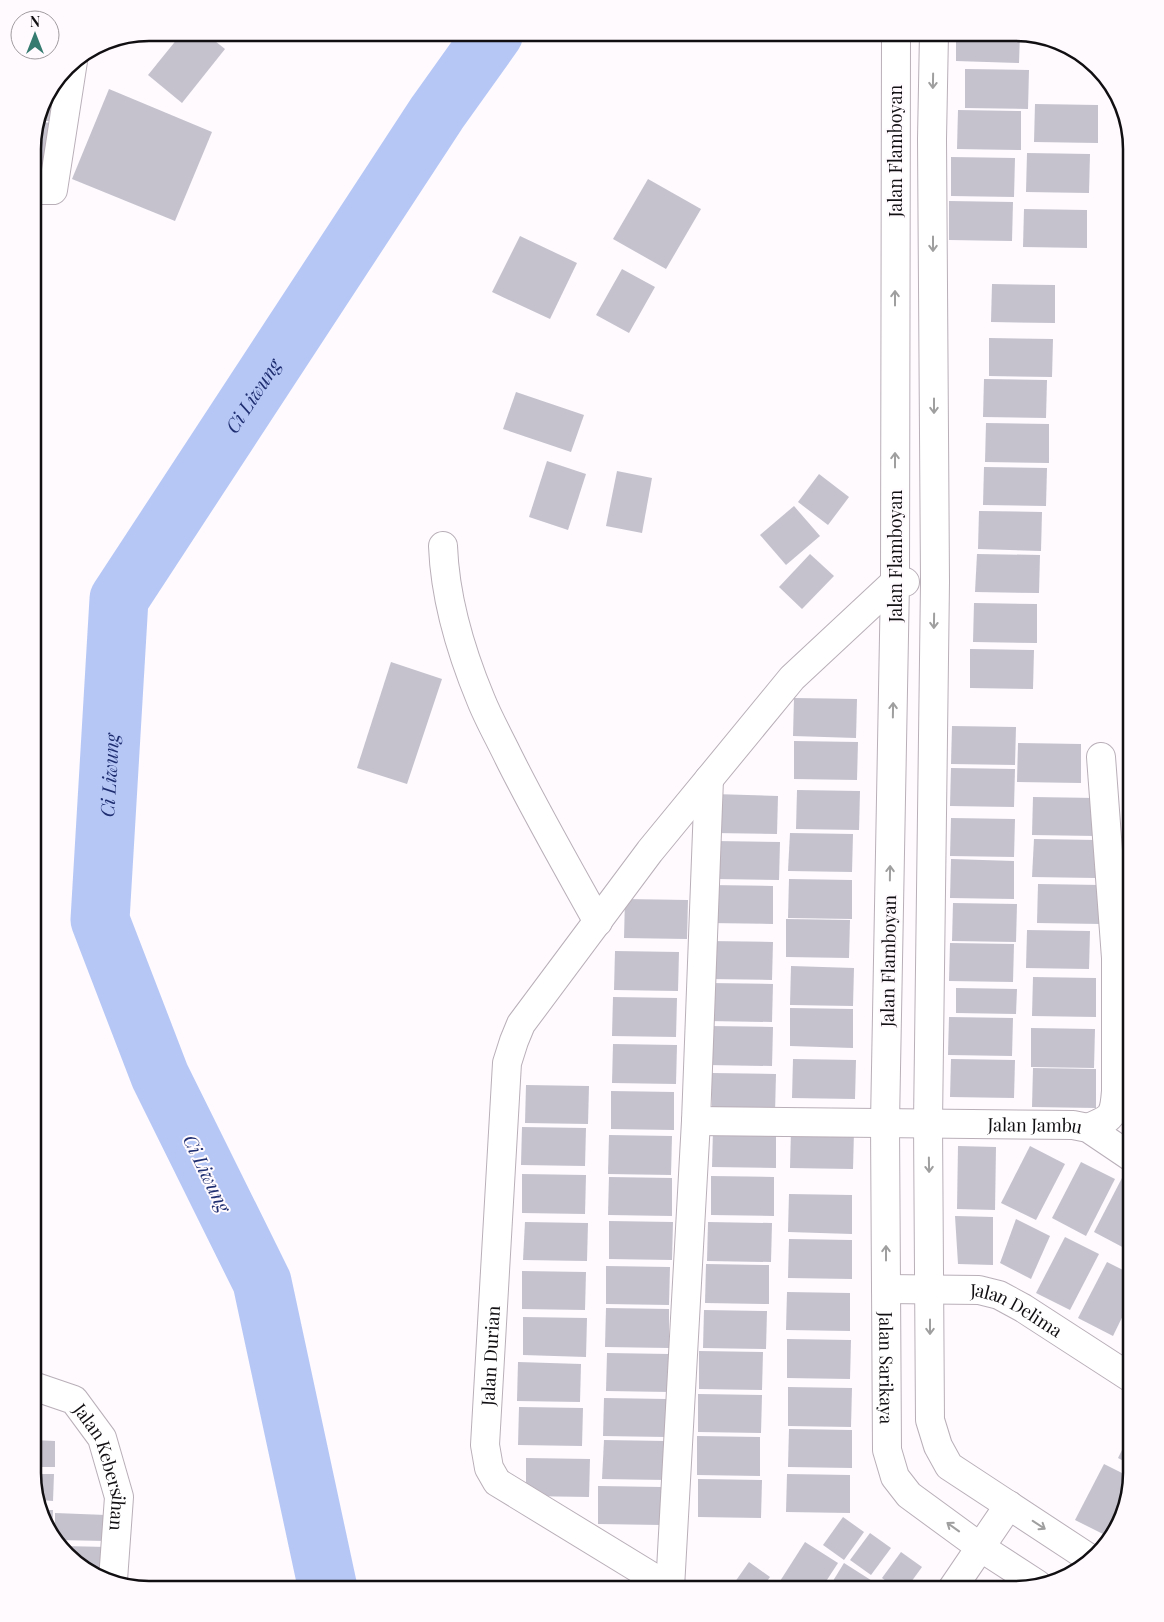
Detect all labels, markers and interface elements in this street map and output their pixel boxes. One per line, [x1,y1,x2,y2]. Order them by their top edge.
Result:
north arrow [10,10,60,60]
text: N [30,12,40,31]
one-way arrow [928,73,938,89]
street label: Jalan Flamboyan [883,84,907,218]
one-way arrow [928,236,938,252]
one-way arrow [890,290,900,306]
water label: Ci Liwung [219,352,287,437]
one-way arrow [929,398,939,414]
one-way arrow [890,452,900,468]
street label: Jalan Flamboyan [883,489,907,623]
one-way arrow [929,613,939,629]
one-way arrow [888,702,898,718]
water label: Ci Liwung [93,731,124,818]
one-way arrow [885,865,895,881]
street label: Jalan Flamboyan [875,894,901,1028]
street label: Jalan Jambu [986,1112,1085,1139]
water label: Ci Liwung [178,1130,239,1218]
one-way arrow [924,1156,934,1172]
one-way arrow [881,1245,891,1262]
street label: Jalan Delima [969,1278,1067,1342]
street label: Jalan Durian [475,1305,505,1407]
street label: Jalan Sarikaya [874,1311,899,1424]
one-way arrow [925,1318,935,1335]
street label: Jalan Kebersihan [68,1398,131,1532]
one-way arrow [1031,1520,1045,1530]
one-way arrow [946,1522,960,1532]

